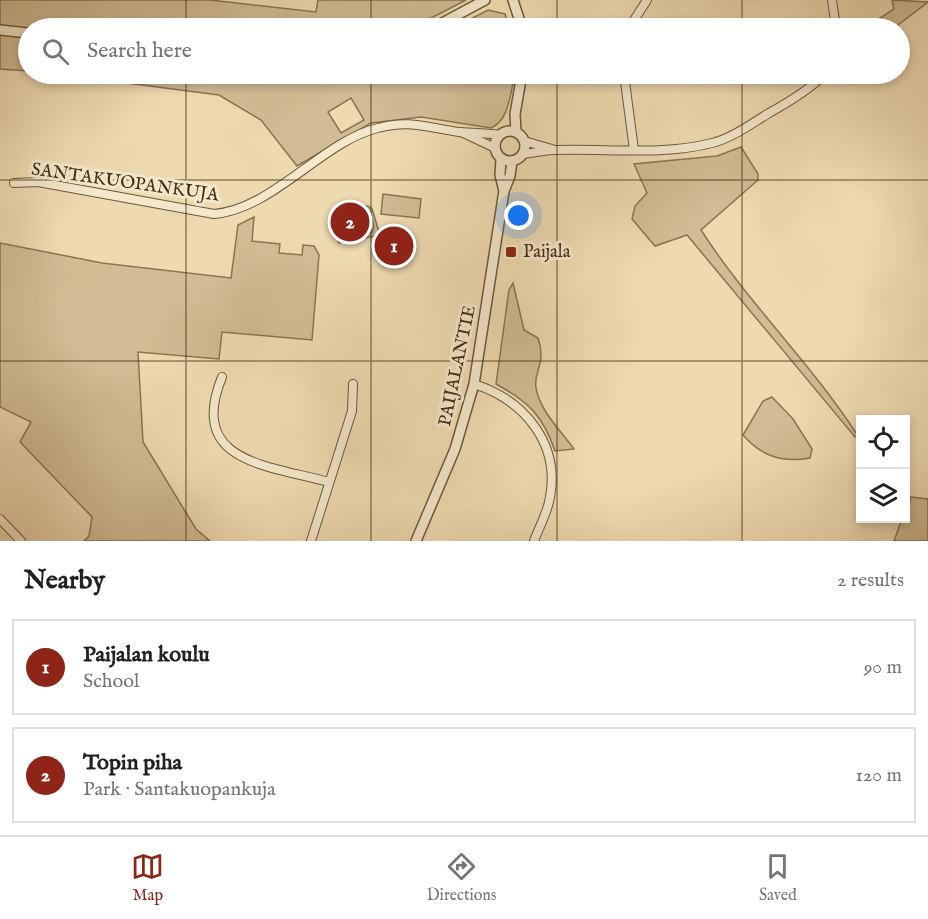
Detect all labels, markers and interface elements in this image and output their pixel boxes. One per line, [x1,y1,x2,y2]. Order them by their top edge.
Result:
search box [18,18,910,84]
icon: search [39,35,72,68]
text: Search here [87,37,192,65]
street label: SANTAKUOPANKUJA [30,158,221,208]
pin: 2 [330,200,370,244]
your location [504,201,533,230]
pin: 1 [374,224,414,268]
place label: Paijala [523,241,571,264]
marker: Paijala [504,245,518,259]
street label: PAIJALANTIE [434,304,482,428]
map controls [856,415,910,523]
button: locate [856,415,910,469]
button: layers [856,469,910,523]
text: Nearby [24,564,105,597]
text: 2 results [837,568,904,593]
text: Paijalan koulu [83,641,210,669]
text: 1 [42,655,49,680]
text: 90 m [864,655,902,680]
text: School [83,669,139,694]
text: Topin piha [83,749,182,777]
text: 2 [41,763,50,788]
text: 120 m [856,763,902,788]
text: Park · Santakuopankuja [83,777,276,802]
tab: Map [131,850,164,906]
tab: Directions [427,850,496,906]
tab: Saved [759,850,797,906]

